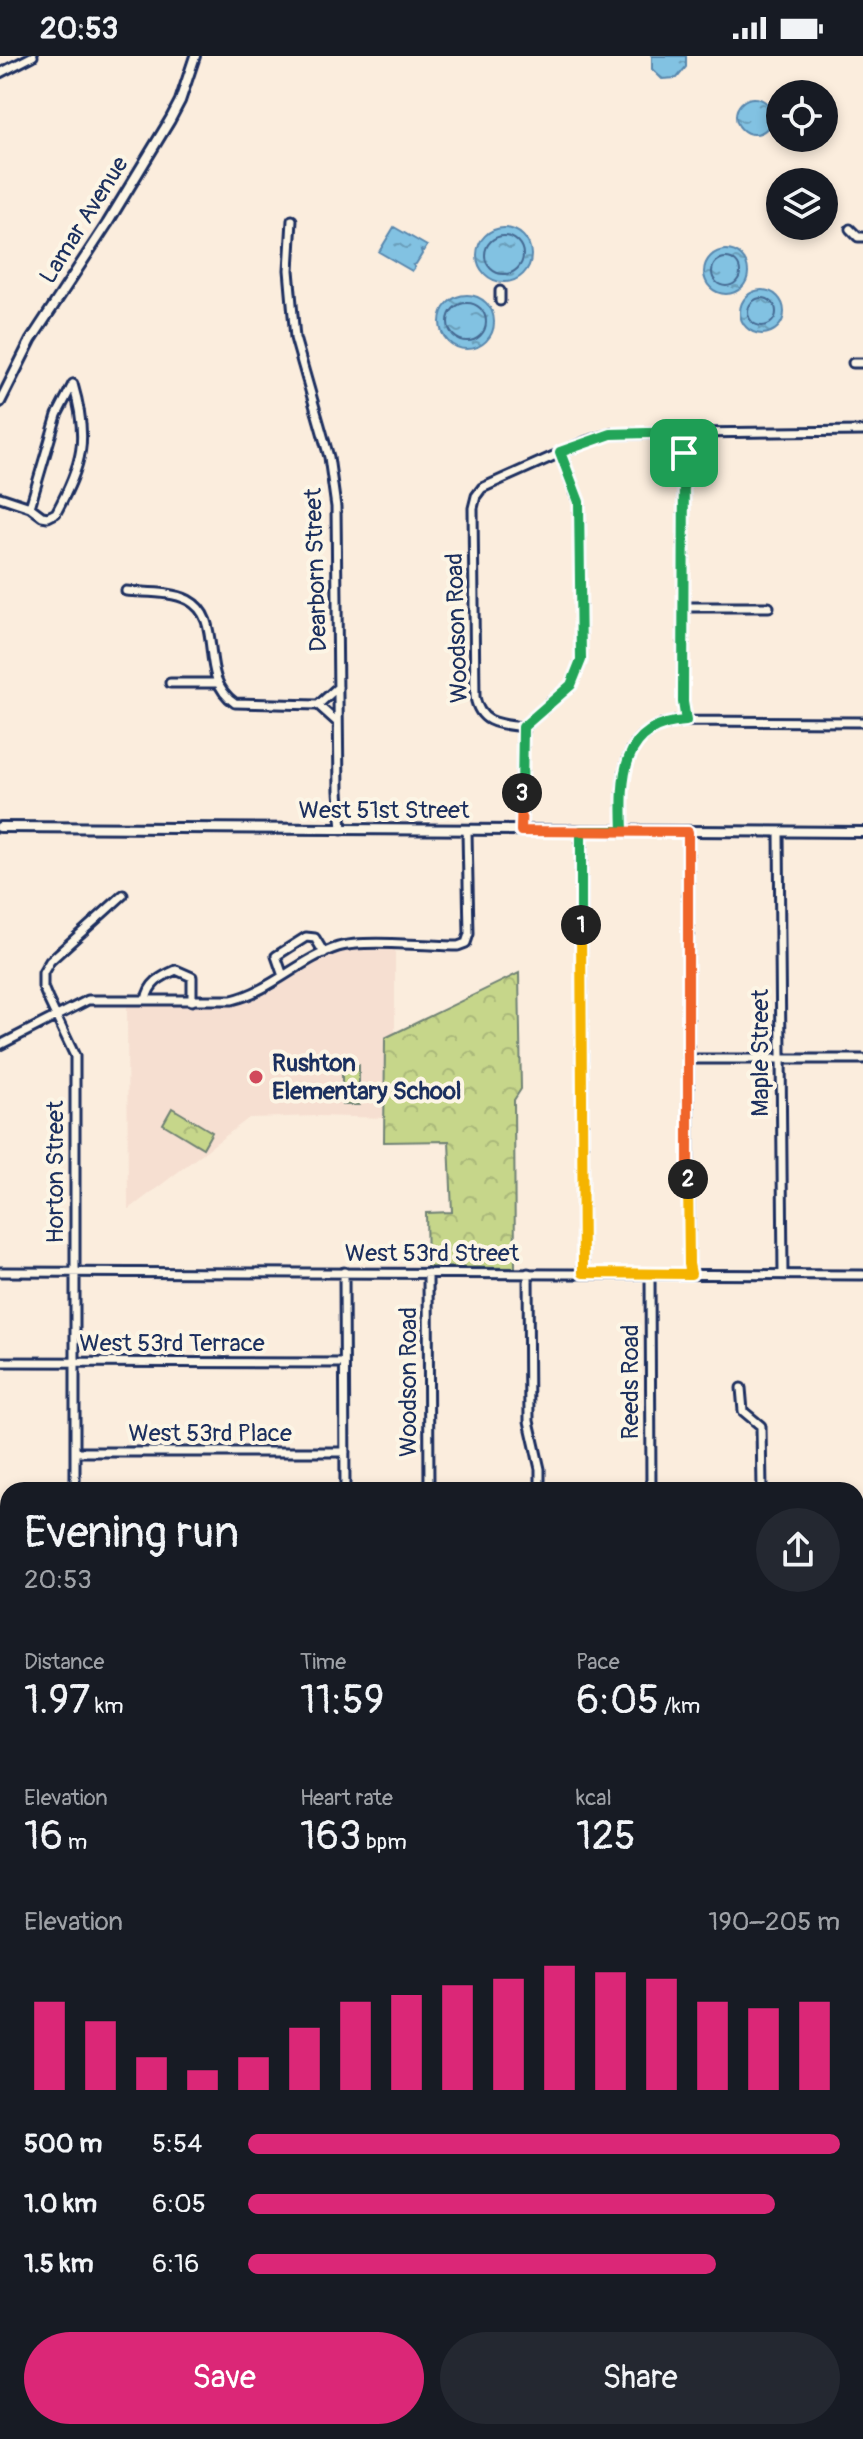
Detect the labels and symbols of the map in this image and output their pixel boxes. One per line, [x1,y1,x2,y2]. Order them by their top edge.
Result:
street label: Lamar Avenue [33,151,135,289]
pin [650,419,718,487]
street label: Dearborn Street [299,487,333,652]
street label: Woodson Road [440,553,474,703]
pin: 3 [502,773,542,813]
street label: West 51st Street [298,796,470,825]
pin: 1 [561,905,601,945]
street label: Maple Street [746,989,775,1117]
place label: Rushton Elementary School [272,1049,462,1106]
marker: Rushton Elementary School [247,1068,265,1086]
street label: Horton Street [41,1100,70,1243]
pin: 2 [668,1159,708,1199]
street label: West 53rd Street [345,1239,520,1268]
street label: Woodson Road [394,1307,423,1457]
street label: Reeds Road [616,1325,645,1439]
street label: West 53rd Terrace [79,1329,265,1358]
street label: West 53rd Place [128,1419,292,1448]

